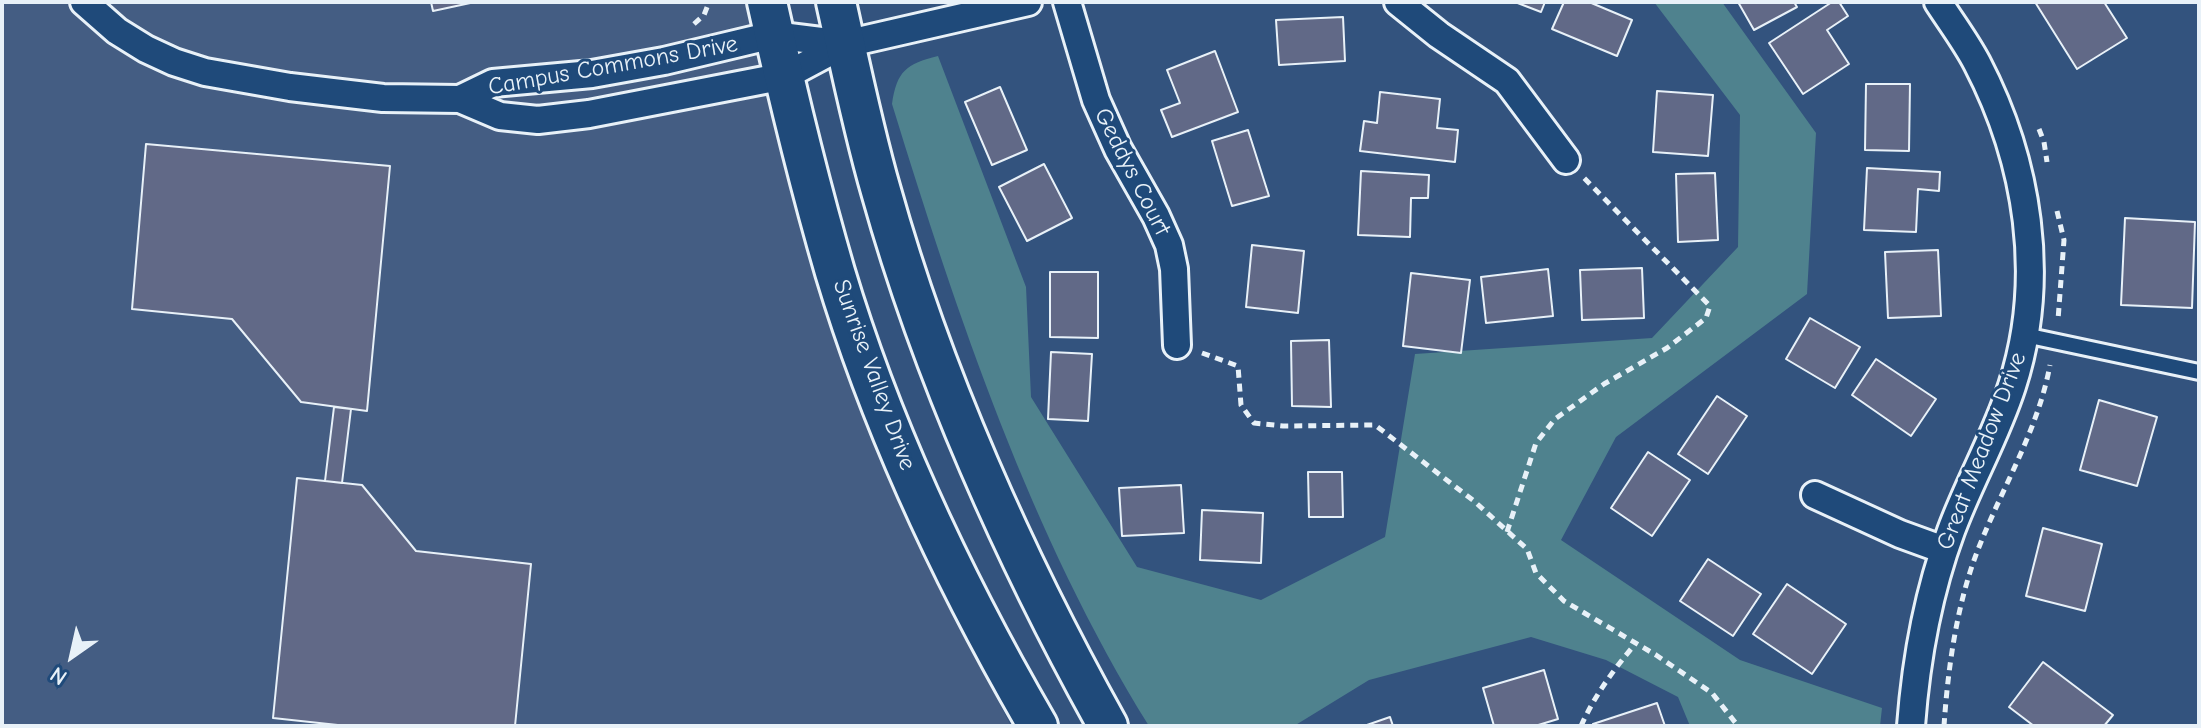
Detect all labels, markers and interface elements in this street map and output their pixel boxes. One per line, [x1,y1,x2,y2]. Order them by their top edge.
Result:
street label: Campus Commons Drive [486,30,740,102]
street label: Geddys Court [1088,103,1176,241]
street label: Sunrise Valley Drive [826,276,922,474]
street label: Great Meadow Drive [1931,348,2033,554]
north arrow [32,616,112,696]
text: N [45,661,72,691]

